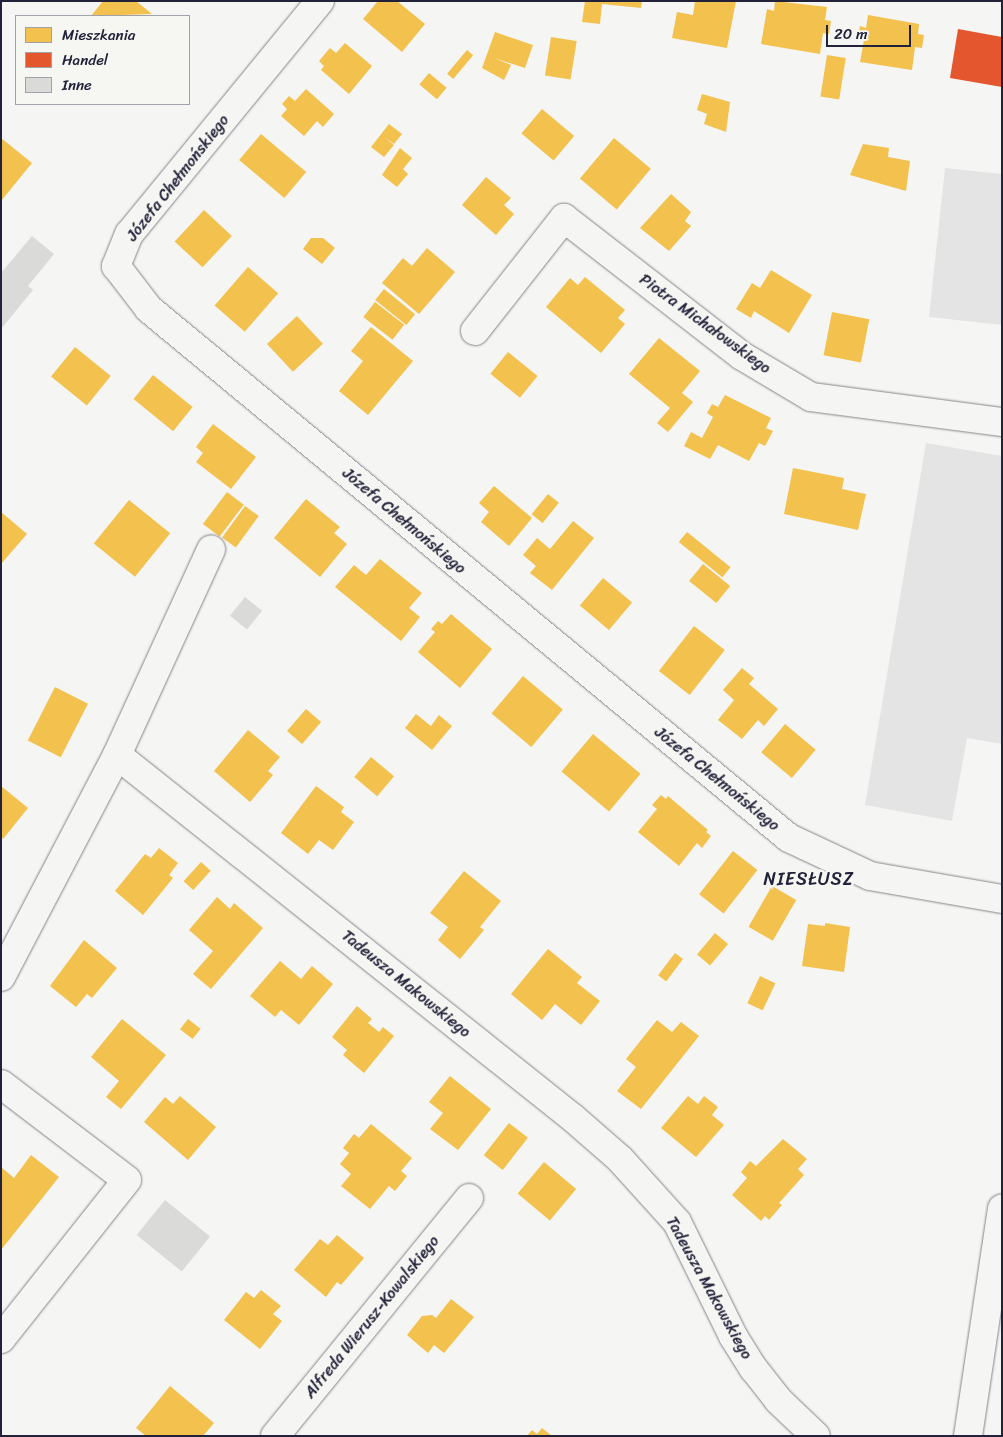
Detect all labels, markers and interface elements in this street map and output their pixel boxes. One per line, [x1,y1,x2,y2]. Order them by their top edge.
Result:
legend [15,15,190,105]
scale bar [828,15,913,47]
text: 20 m [834,21,868,47]
text: Mieszkania [62,22,135,48]
text: Handel [62,47,108,73]
text: Inne [62,72,92,98]
street label: Józefa Chełmońskiego [123,111,233,245]
street label: Piotra Michałowskiego [635,270,775,378]
street label: Józefa Chełmońskiego [338,464,470,578]
street label: Józefa Chełmońskiego [651,723,783,835]
district label: NIESŁUSZ [764,868,854,890]
street label: Tadeusza Makowskiego [338,926,474,1042]
street label: Tadeusza Makowskiego [662,1213,756,1363]
street label: Alfreda Wierusz-Kowalskiego [300,1231,444,1403]

